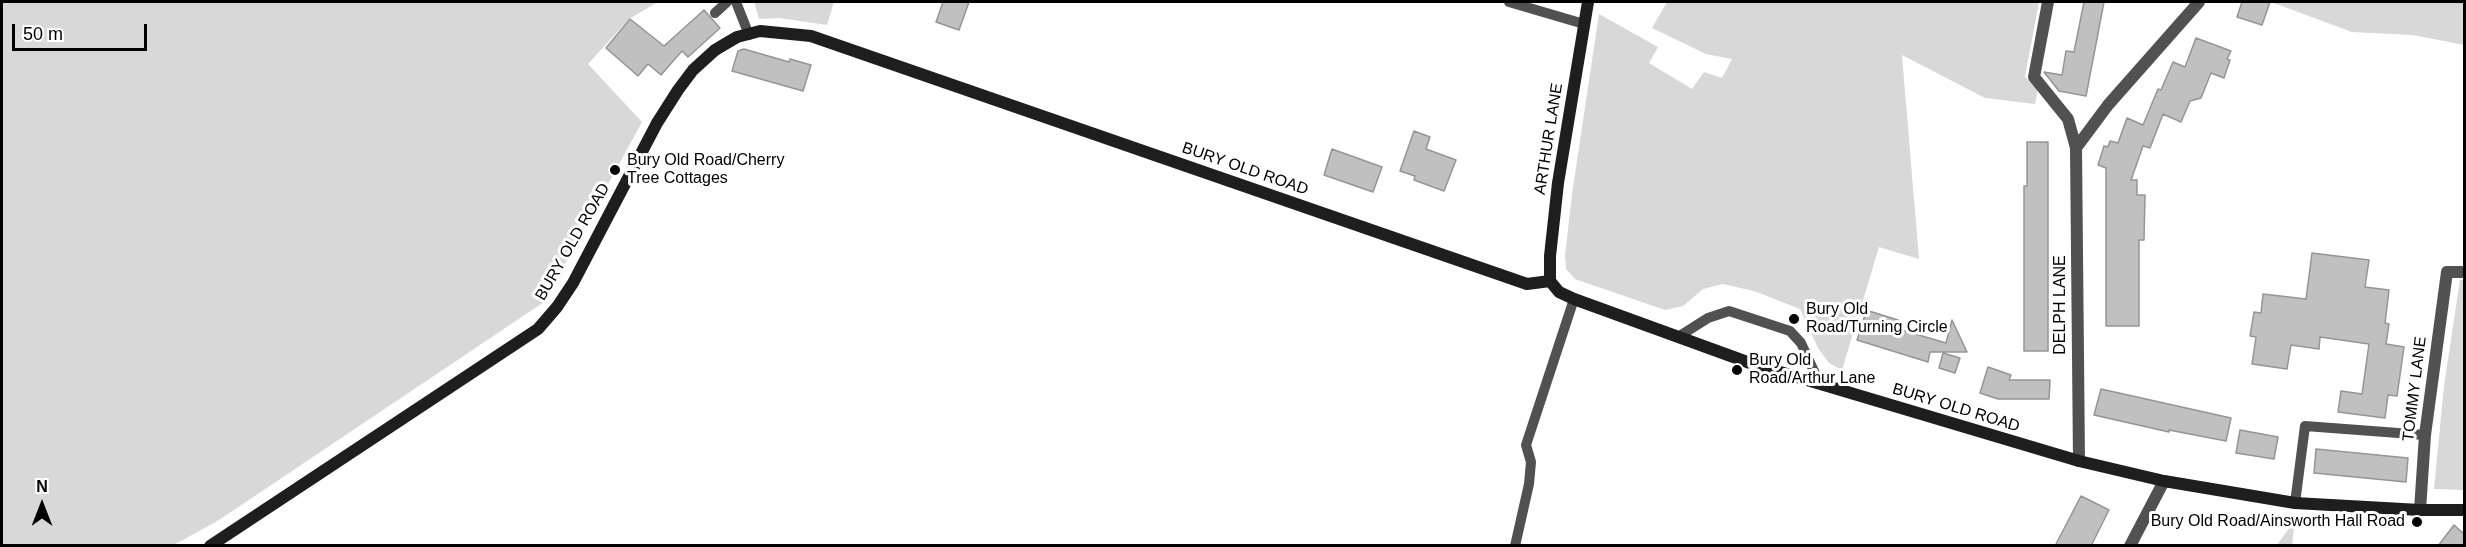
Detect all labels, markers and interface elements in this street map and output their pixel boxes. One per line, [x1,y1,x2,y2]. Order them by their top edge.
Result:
scale bar [15,12,150,50]
text: 50 m [23,24,63,44]
street label: ARTHUR LANE [1531,82,1567,196]
street label: BURY OLD ROAD [1179,138,1311,200]
place label: Bury Old Road/Cherry Tree Cottages [627,151,784,189]
marker: Bury Old Road/Cherry Tree Cottages [608,163,622,177]
street label: BURY OLD ROAD [532,180,614,304]
street label: DELPH LANE [2051,255,2071,355]
place label: Bury Old Road/Turning Circle [1806,300,1948,338]
marker: Bury Old Road/Turning Circle [1787,312,1801,326]
street label: TOMMY LANE [2399,335,2431,443]
place label: Bury Old Road/Arthur Lane [1749,351,1875,389]
marker: Bury Old Road/Arthur Lane [1730,363,1744,377]
street label: BURY OLD ROAD [1890,379,2022,437]
north arrow [12,475,72,535]
text: N [36,478,48,495]
place label: Bury Old Road/Ainsworth Hall Road [2151,512,2405,532]
marker: Bury Old Road/Ainsworth Hall Road [2410,515,2424,529]

